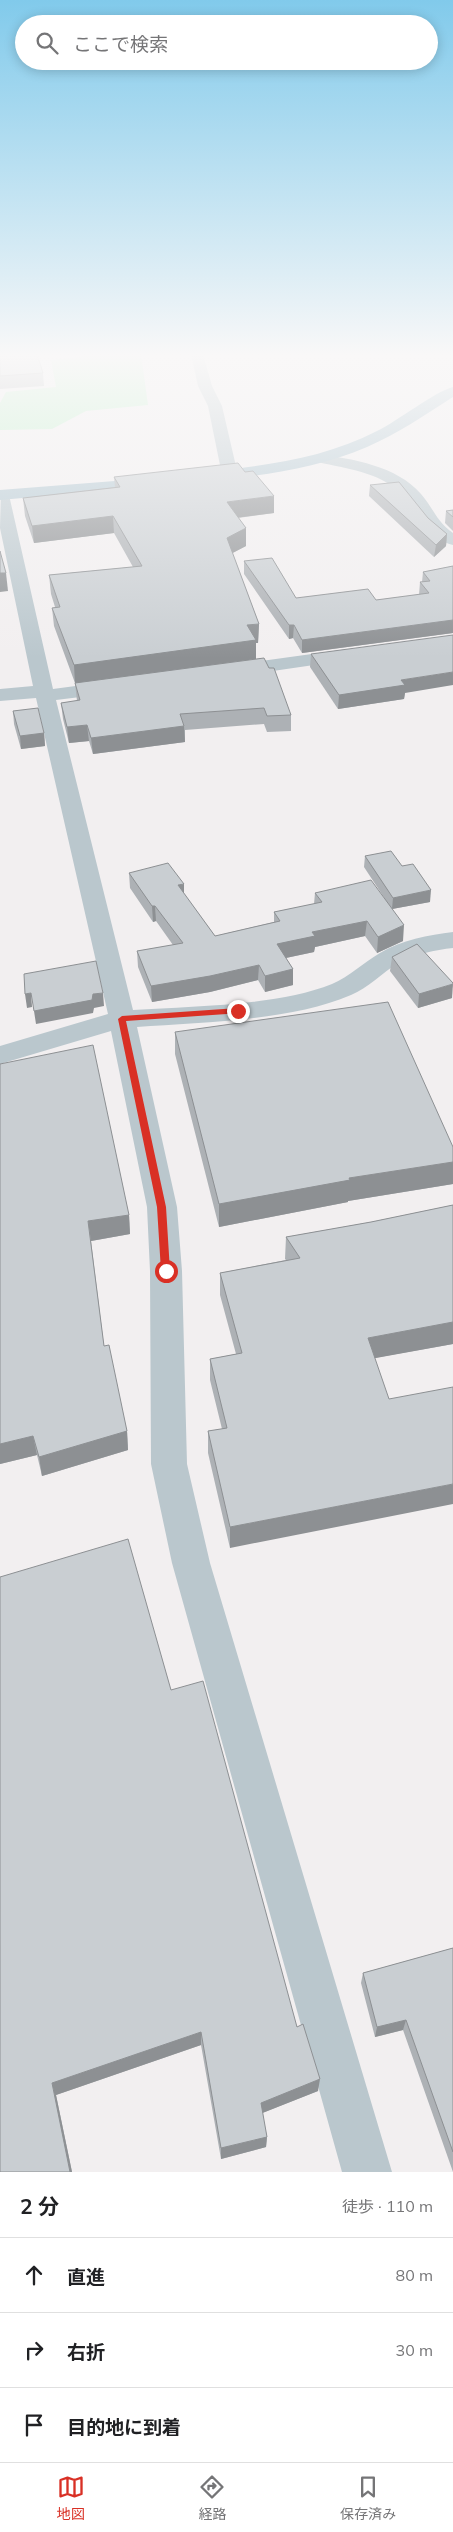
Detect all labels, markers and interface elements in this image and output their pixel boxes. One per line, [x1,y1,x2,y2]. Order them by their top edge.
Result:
search box [15,15,438,70]
icon: search [33,29,61,57]
text: ここで検索 [73,32,168,56]
route end [227,1000,250,1023]
route start [155,1260,178,1283]
text: 2 分 [20,2193,59,2219]
text: 徒歩 · 110 m [342,2196,433,2216]
icon: ahead [20,2261,48,2289]
text: 直進 [67,2265,105,2289]
text: 80 m [396,2265,433,2285]
icon: right [20,2336,48,2364]
text: 右折 [67,2340,105,2364]
text: 30 m [396,2340,433,2360]
icon: arrive [20,2411,48,2439]
text: 目的地に到着 [67,2415,181,2439]
tab: 地図 [57,2473,85,2523]
tab: 経路 [198,2473,226,2523]
tab: 保存済み [340,2473,396,2523]

